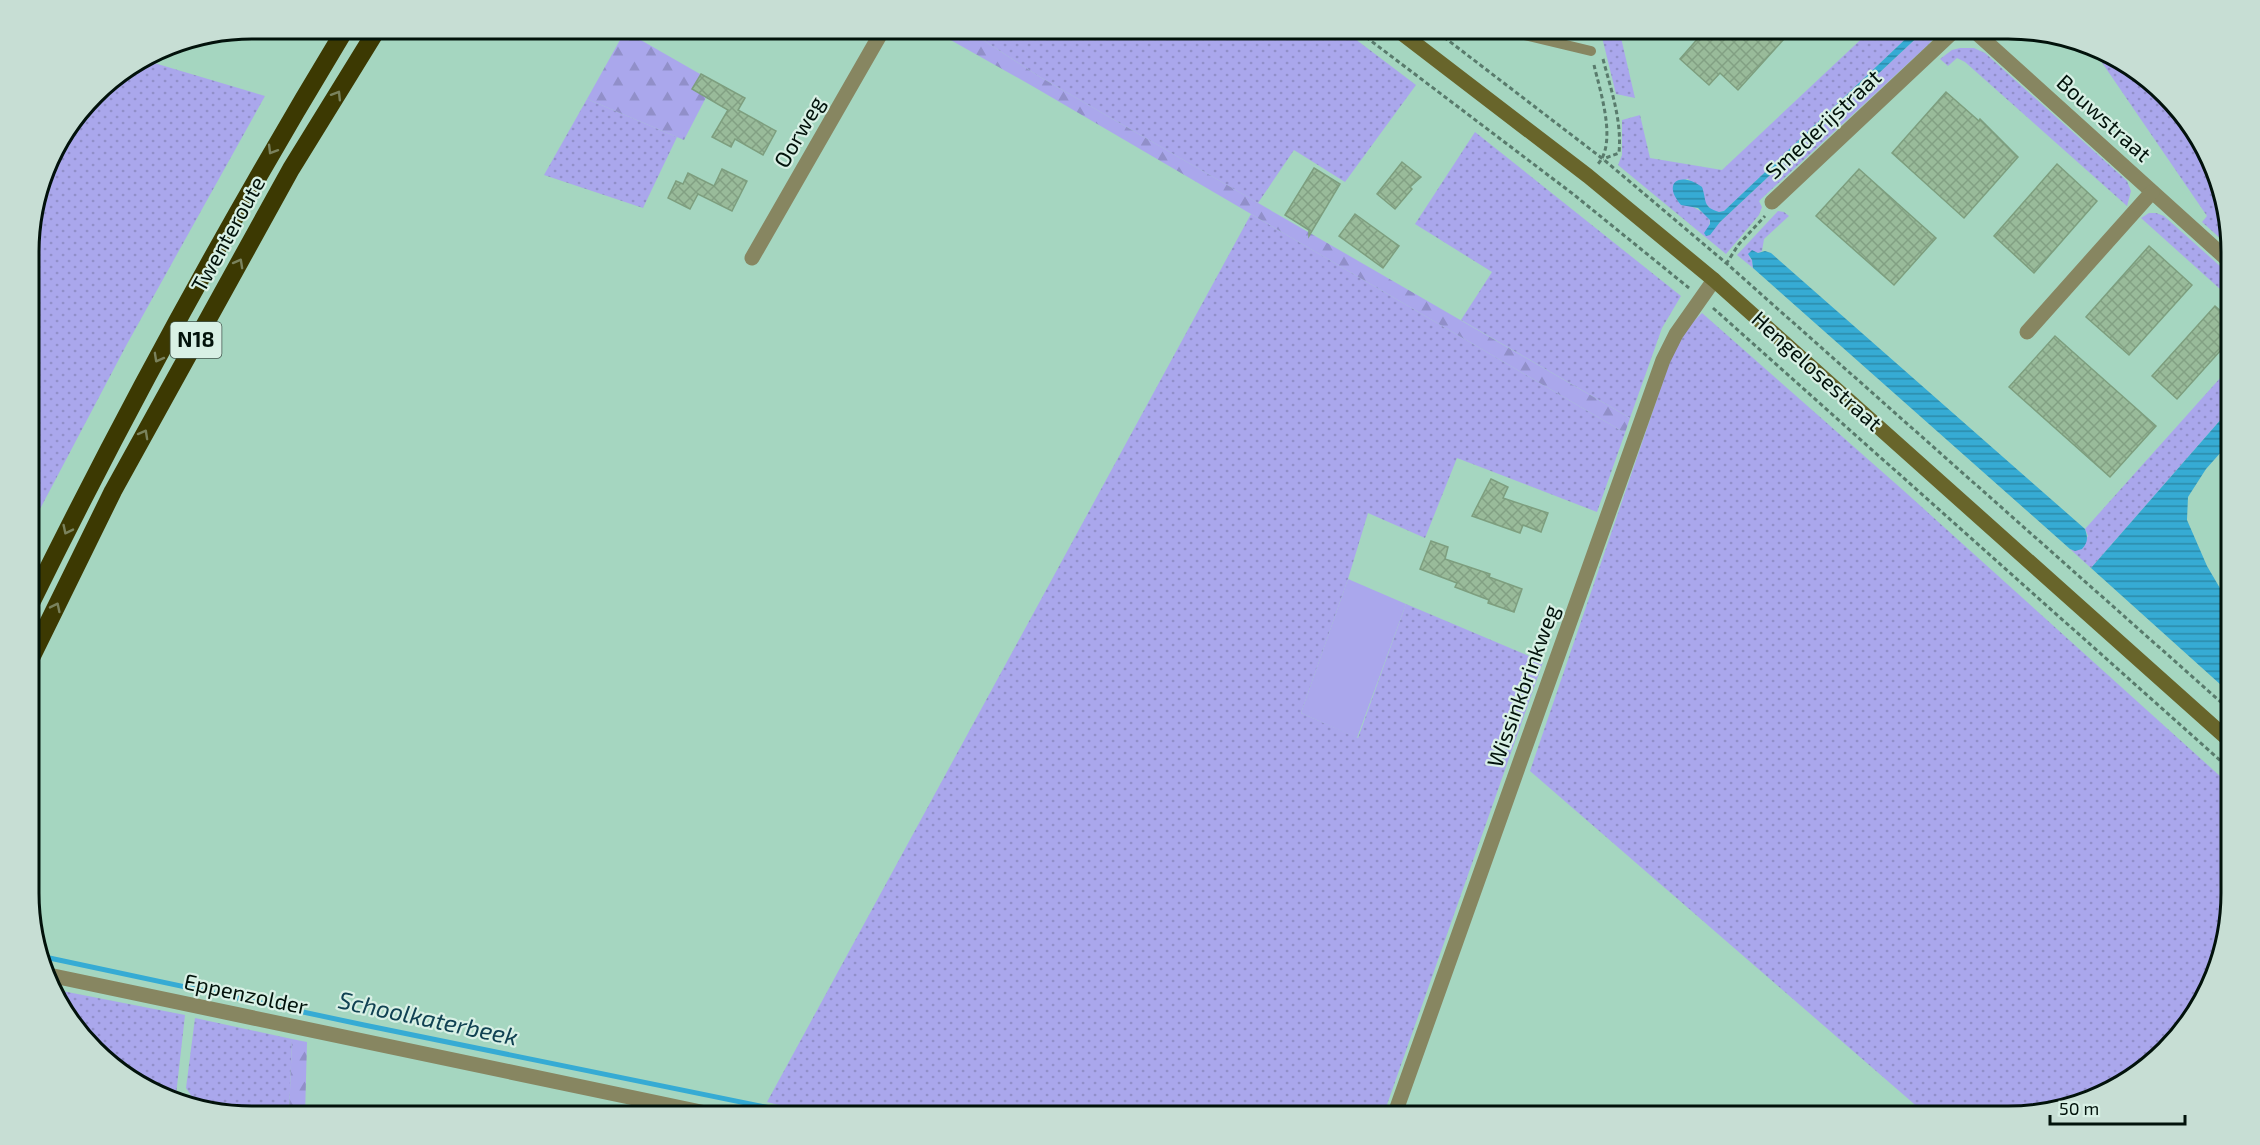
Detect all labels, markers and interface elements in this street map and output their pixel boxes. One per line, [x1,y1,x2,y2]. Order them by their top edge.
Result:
street label: Smederijstraat [1759,63,1886,184]
street label: Bouwstraat [2052,68,2157,166]
one-way arrow [330,91,342,101]
street label: Oorweg [767,91,829,172]
one-way arrow [268,144,280,154]
street label: Twenteroute [185,171,269,296]
one-way arrow [232,259,243,269]
street label: Hengelosestraat [1747,305,1888,436]
road number: N18 [170,322,222,358]
one-way arrow [154,352,165,362]
one-way arrow [137,429,148,440]
one-way arrow [62,524,74,535]
street label: Wissinkbrinkweg [1481,601,1564,770]
one-way arrow [48,603,60,614]
street label: Eppenzolder [182,967,311,1019]
water label: Schoolkaterbeek [336,984,521,1051]
scale bar [2050,1088,2185,1126]
text: 50 m [2059,1097,2099,1119]

